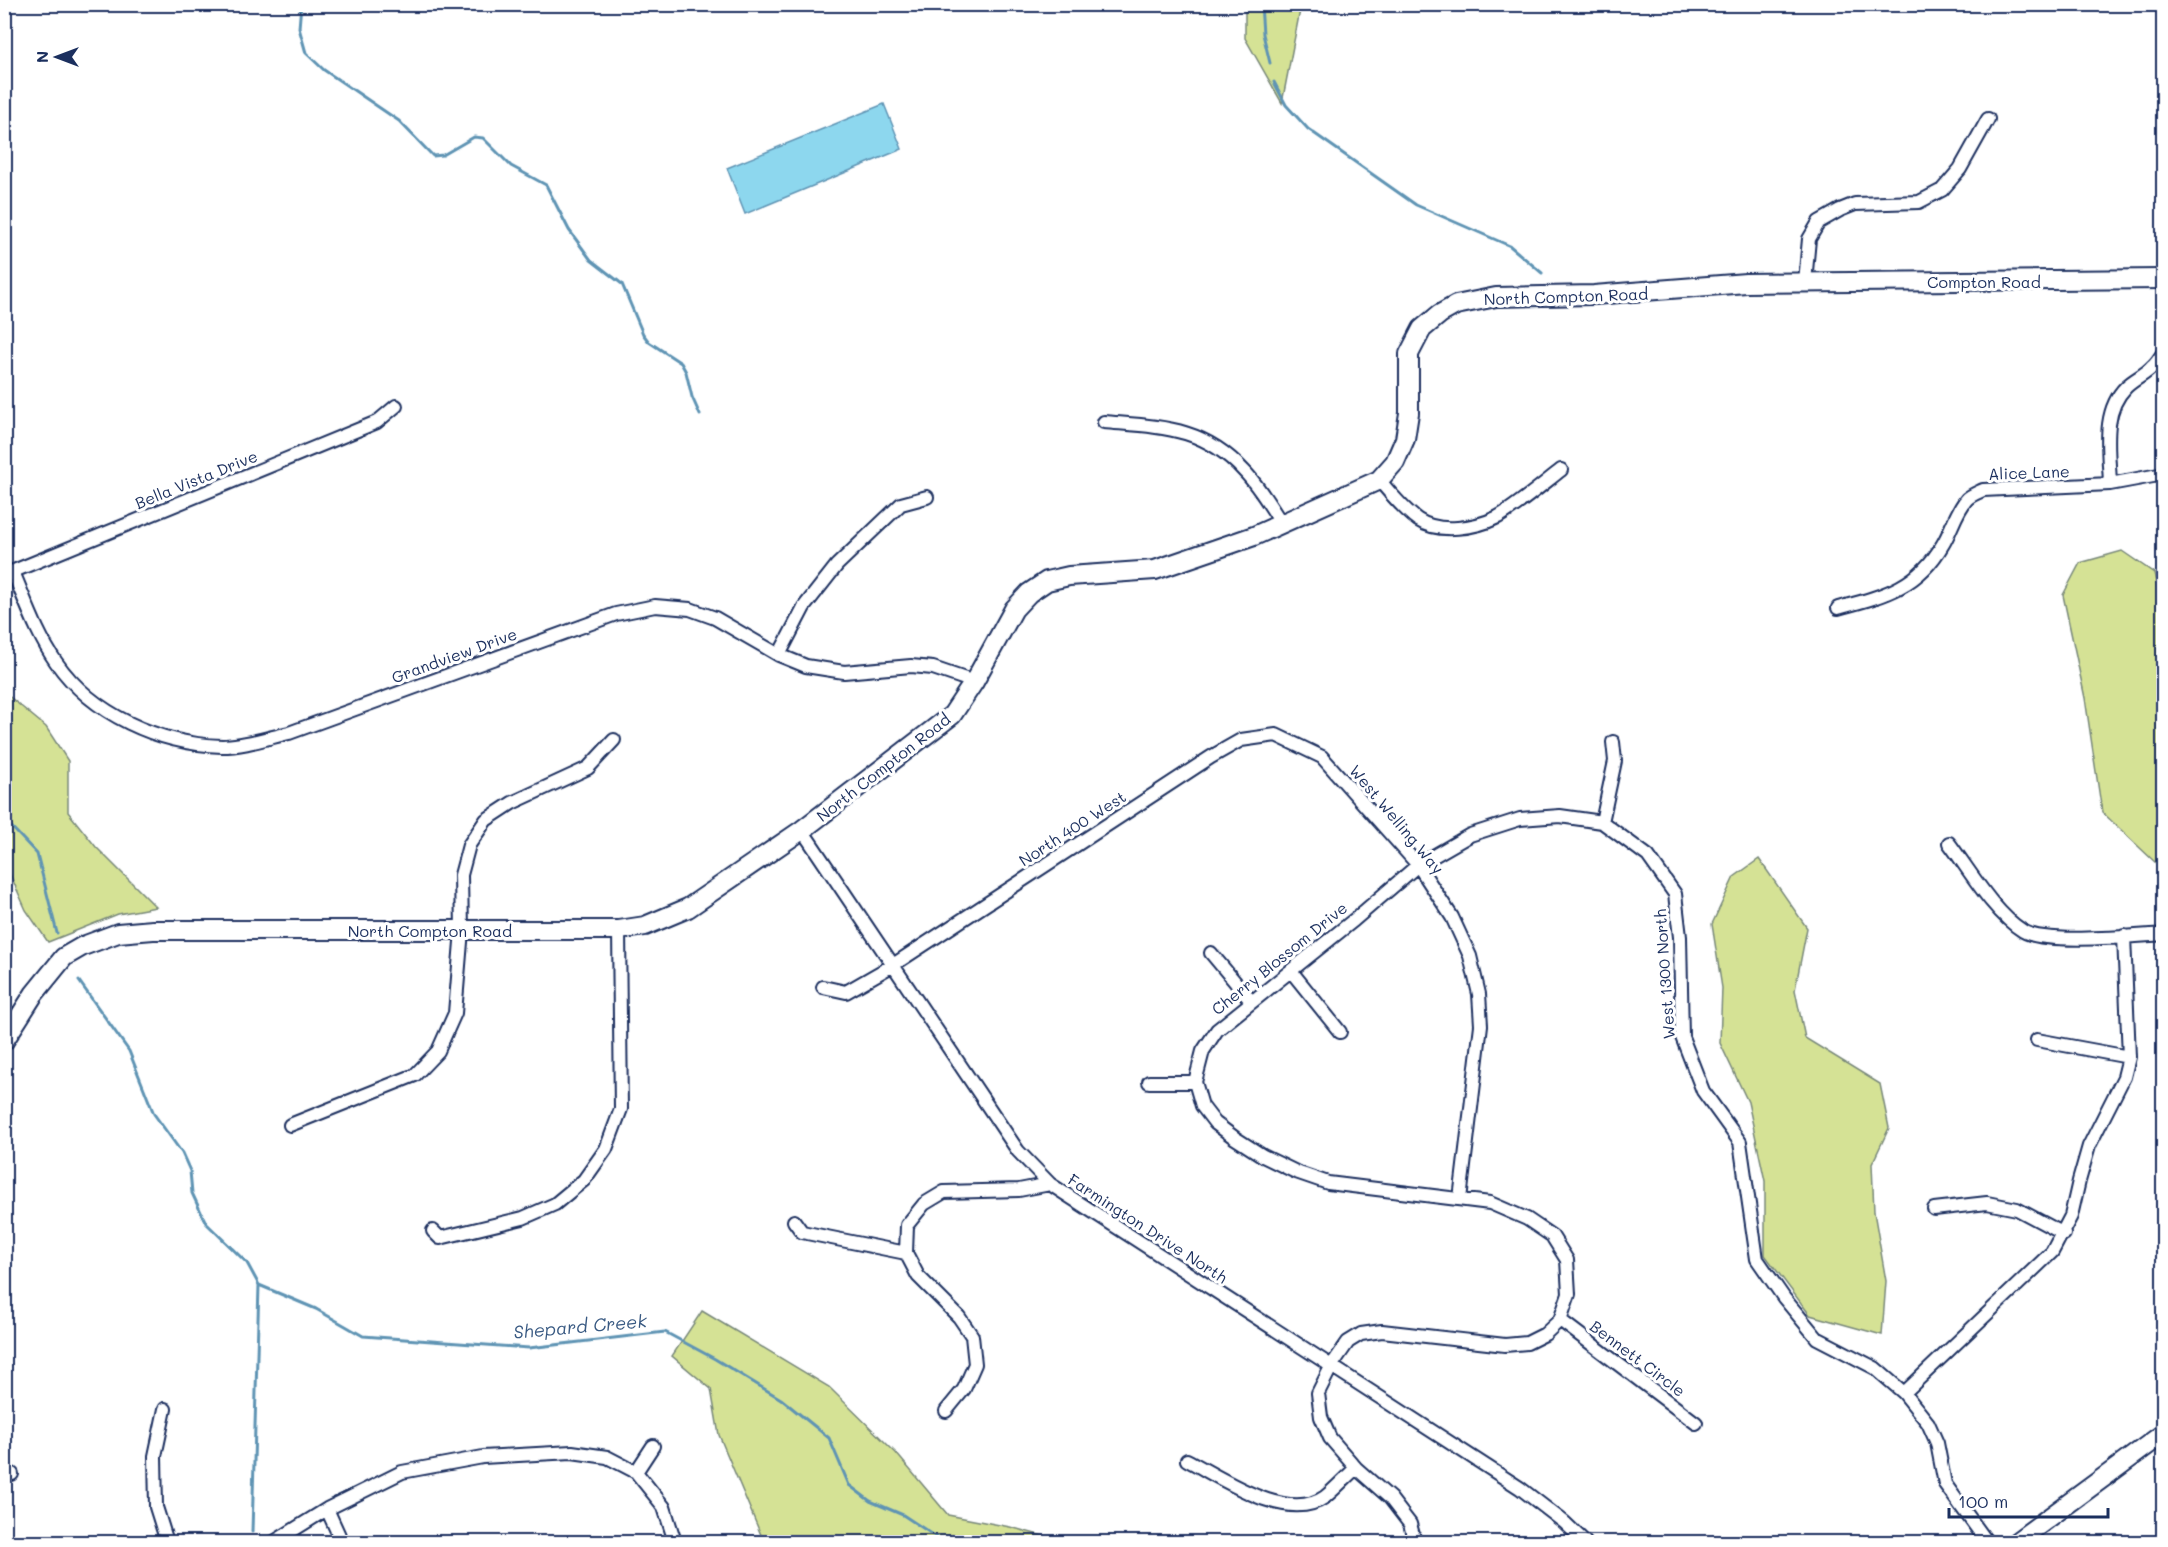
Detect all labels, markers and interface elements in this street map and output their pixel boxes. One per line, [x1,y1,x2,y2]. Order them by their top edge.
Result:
north arrow [27,27,87,87]
text: N [31,51,52,63]
street label: Compton Road [1927,271,2041,292]
street label: North Compton Road [1483,283,1649,309]
street label: Bella Vista Drive [132,445,260,513]
street label: Alice Lane [1988,460,2070,484]
street label: Grandview Drive [388,623,520,687]
street label: North Compton Road [812,708,954,826]
street label: West Welling Way [1345,760,1449,878]
street label: North 400 West [1014,786,1130,870]
street label: Cherry Blossom Drive [1207,897,1351,1019]
street label: West 1300 North [1649,908,1679,1040]
street label: North Compton Road [348,920,512,941]
street label: Farmington Drive North [1064,1169,1232,1287]
water label: Shepard Creek [512,1308,648,1344]
street label: Bennett Circle [1586,1315,1690,1401]
scale bar [1949,1481,2108,1519]
text: 100 m [1958,1489,2008,1513]

